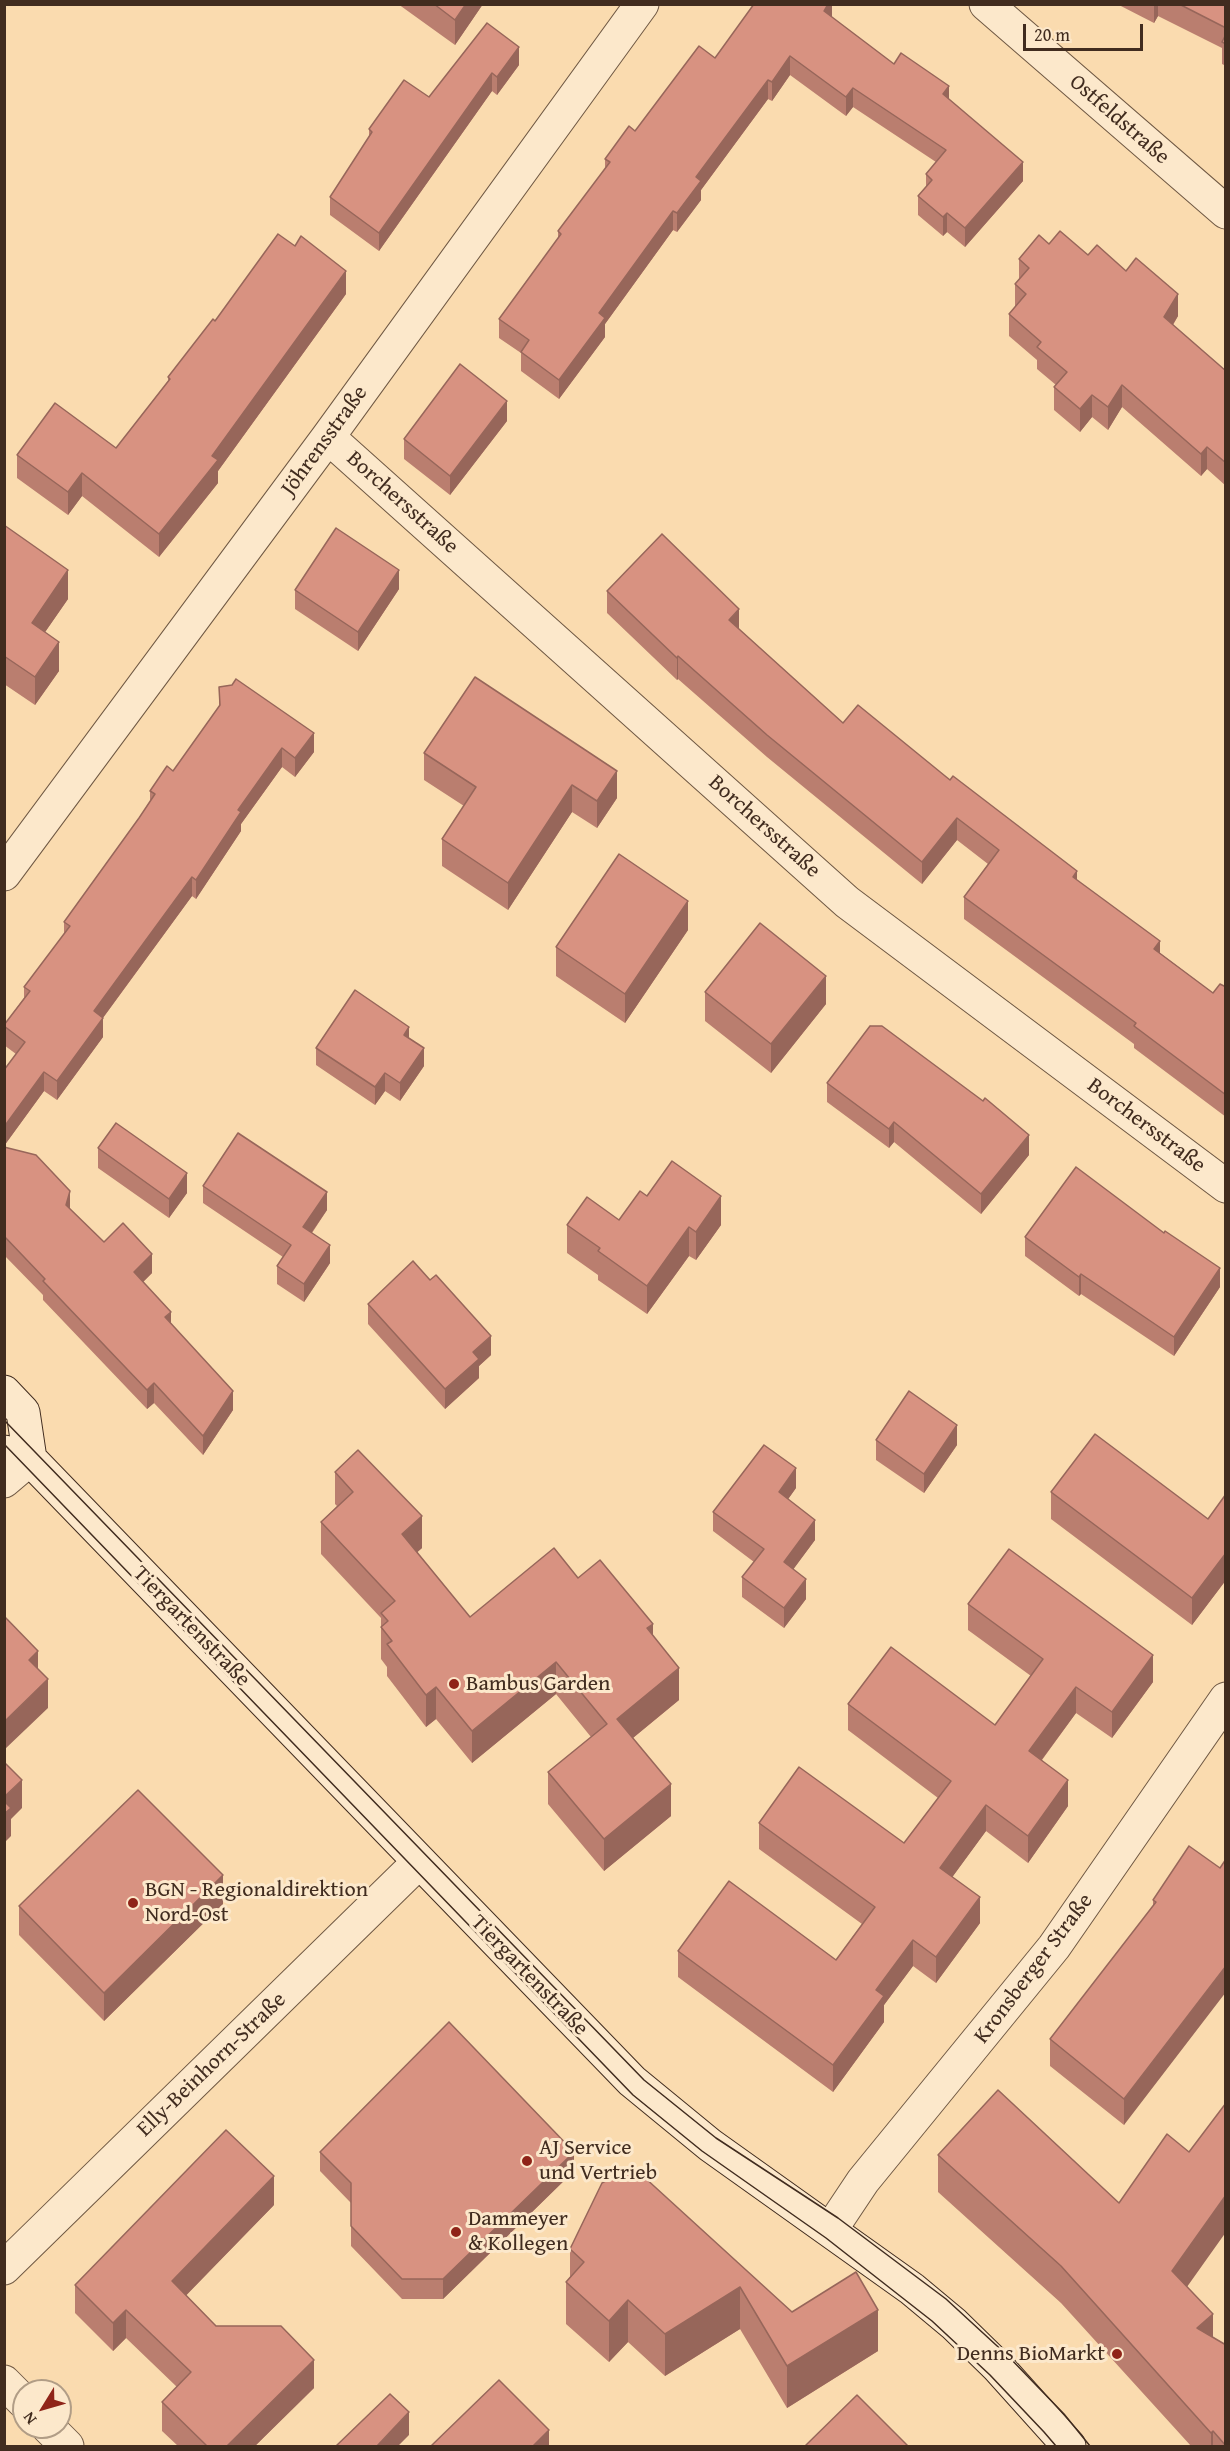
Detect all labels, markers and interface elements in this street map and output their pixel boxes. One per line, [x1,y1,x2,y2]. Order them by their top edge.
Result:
scale bar [1026,12,1146,50]
text: 20 m [1034,21,1070,48]
street label: Ostfeldstraße [1063,69,1175,171]
street label: Jöhrensstraße [276,381,374,501]
street label: Borchersstraße [341,446,463,560]
street label: Borchersstraße [703,770,825,884]
street label: Borchersstraße [1082,1073,1210,1179]
street label: Tiergartenstraße [127,1561,255,1693]
place label: Bambus Garden [466,1671,610,1697]
marker: Bambus Garden [447,1677,461,1691]
place label: BGN - Regionaldirektion Nord-Ost [145,1877,368,1928]
street label: Kronsberger Straße [969,1889,1099,2049]
marker: BGN - Regionaldirektion Nord-Ost [126,1896,140,1910]
street label: Tiergartenstraße [465,1910,593,2042]
street label: Elly-Beinhorn-Straße [132,1987,292,2143]
place label: AJ Service und Vertrieb [539,2135,657,2186]
marker: AJ Service und Vertrieb [520,2154,534,2168]
place label: Dammeyer & Kollegen [468,2206,568,2258]
marker: Dammeyer & Kollegen [449,2225,463,2239]
place label: Denns BioMarkt [957,2341,1105,2367]
marker: Denns BioMarkt [1110,2347,1124,2361]
north arrow [12,2379,72,2439]
text: N [16,2407,42,2430]

